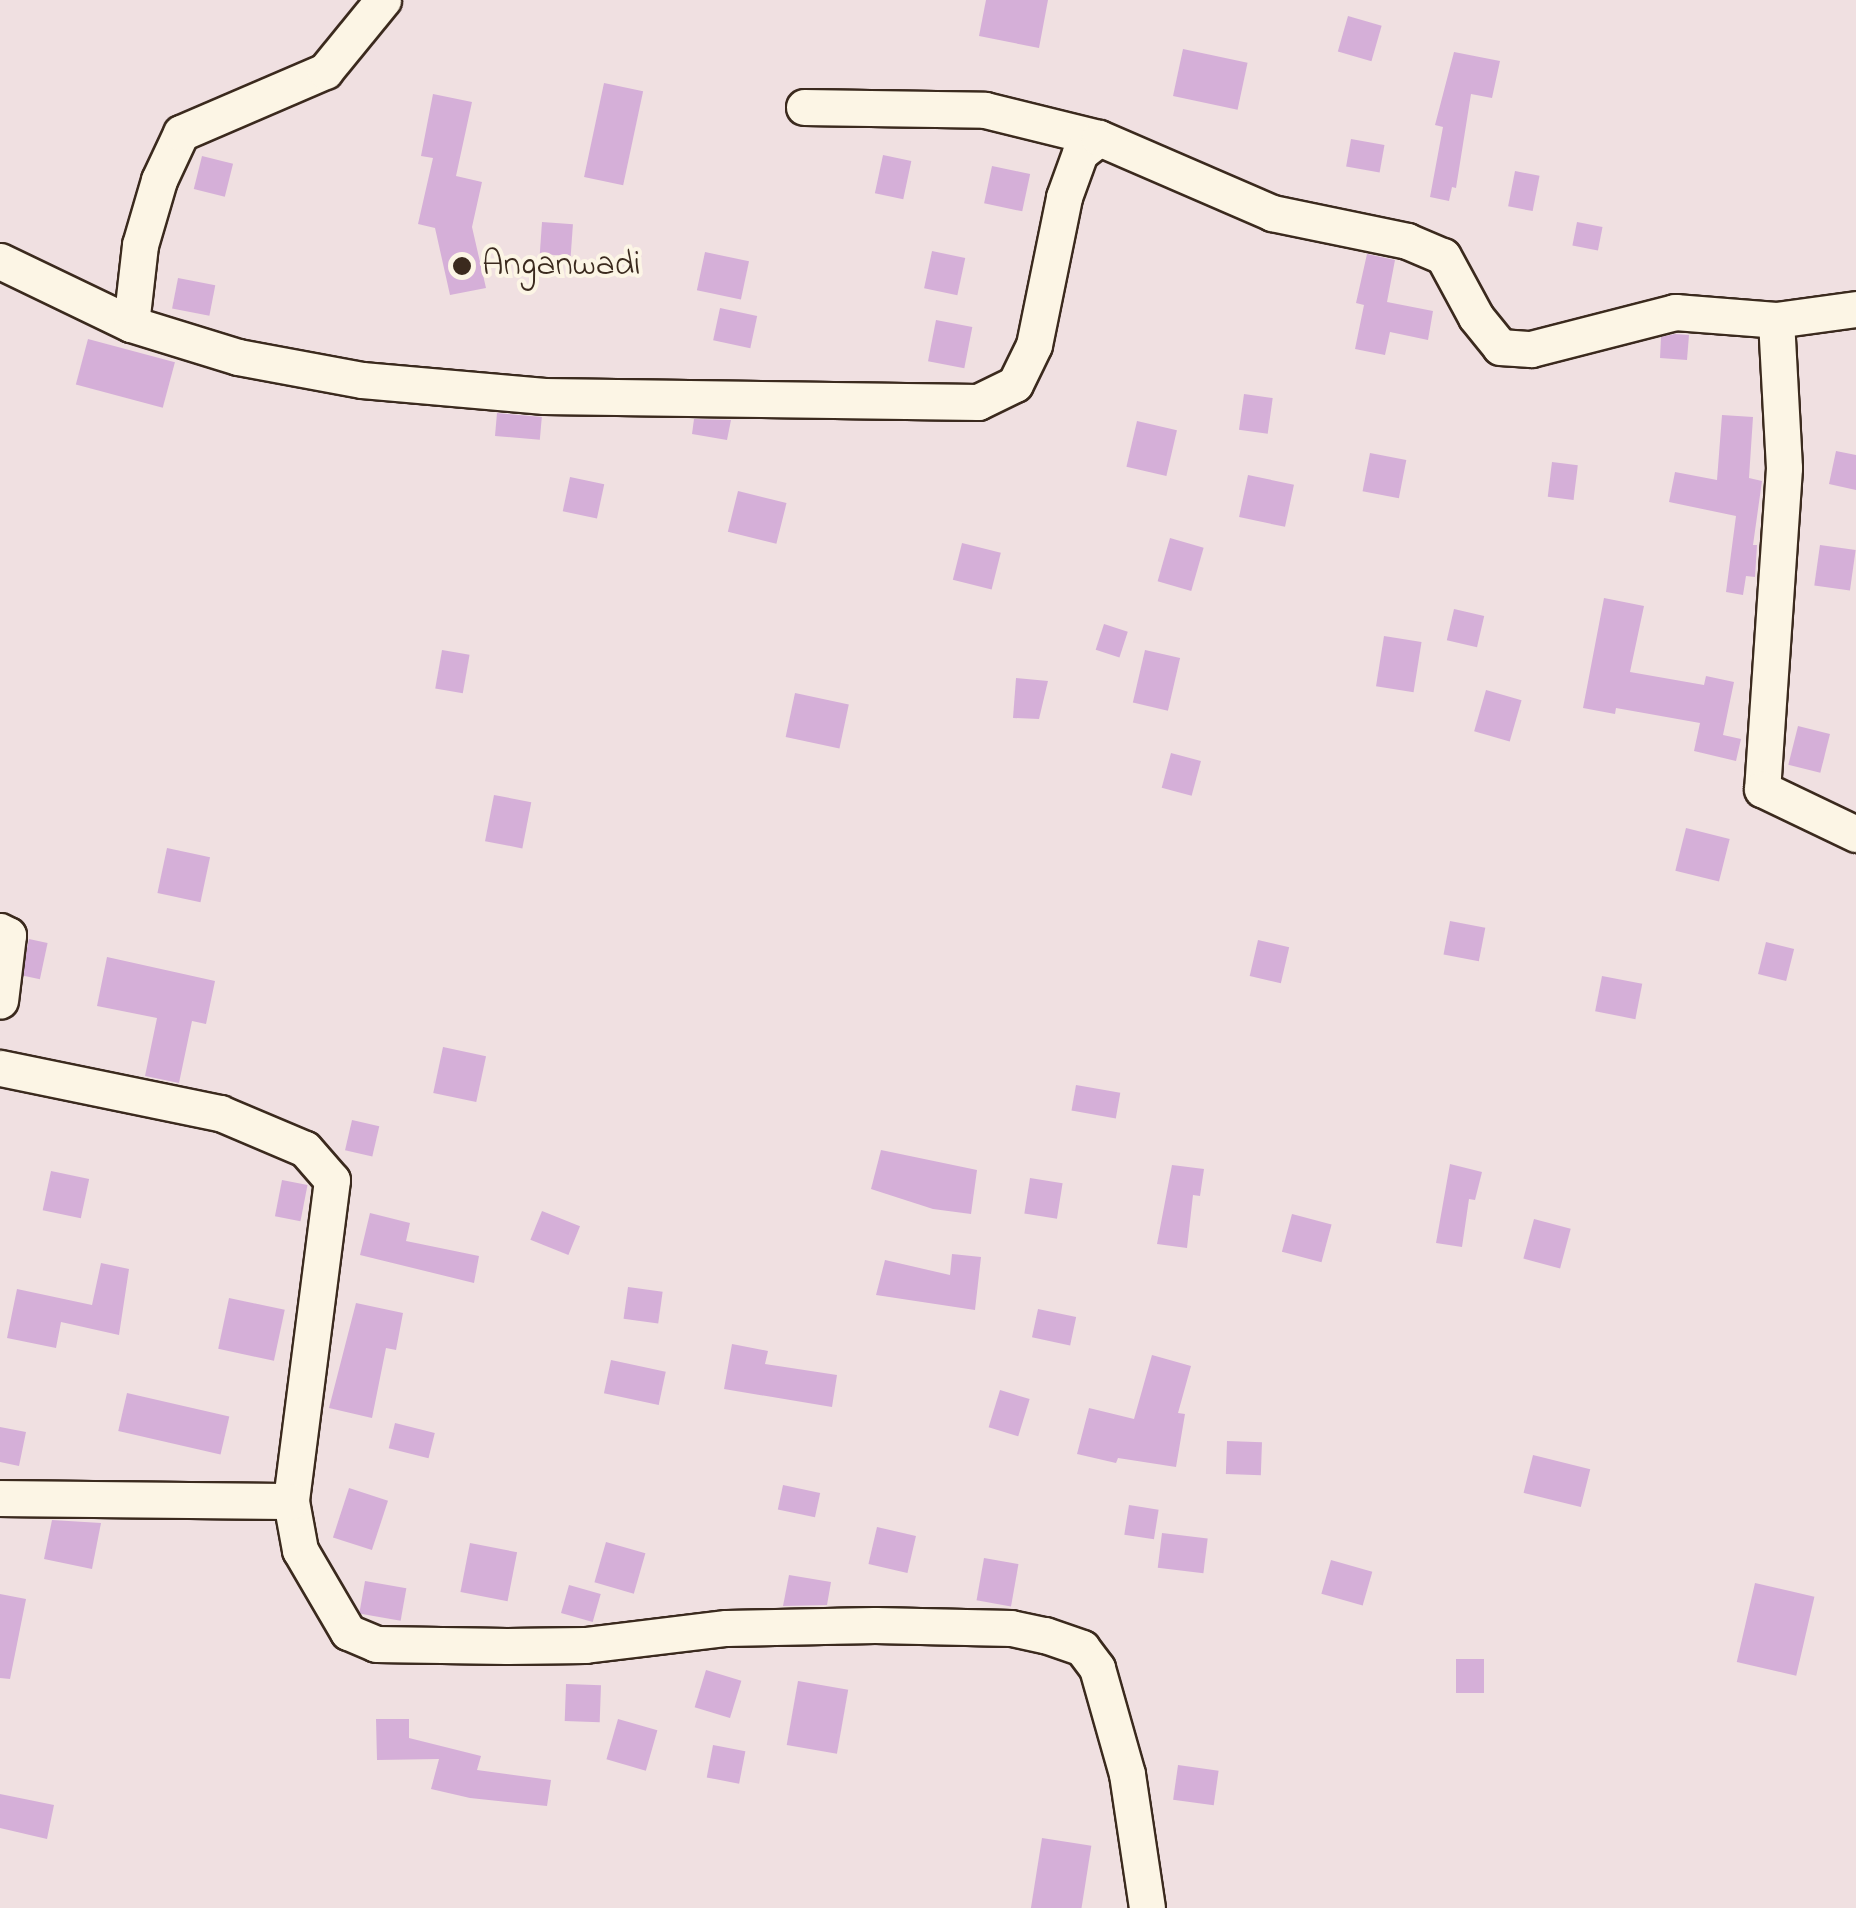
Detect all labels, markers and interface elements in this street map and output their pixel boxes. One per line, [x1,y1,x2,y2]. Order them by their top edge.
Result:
place label: Anganwadi [482,245,641,287]
marker: Anganwadi [451,255,473,277]

